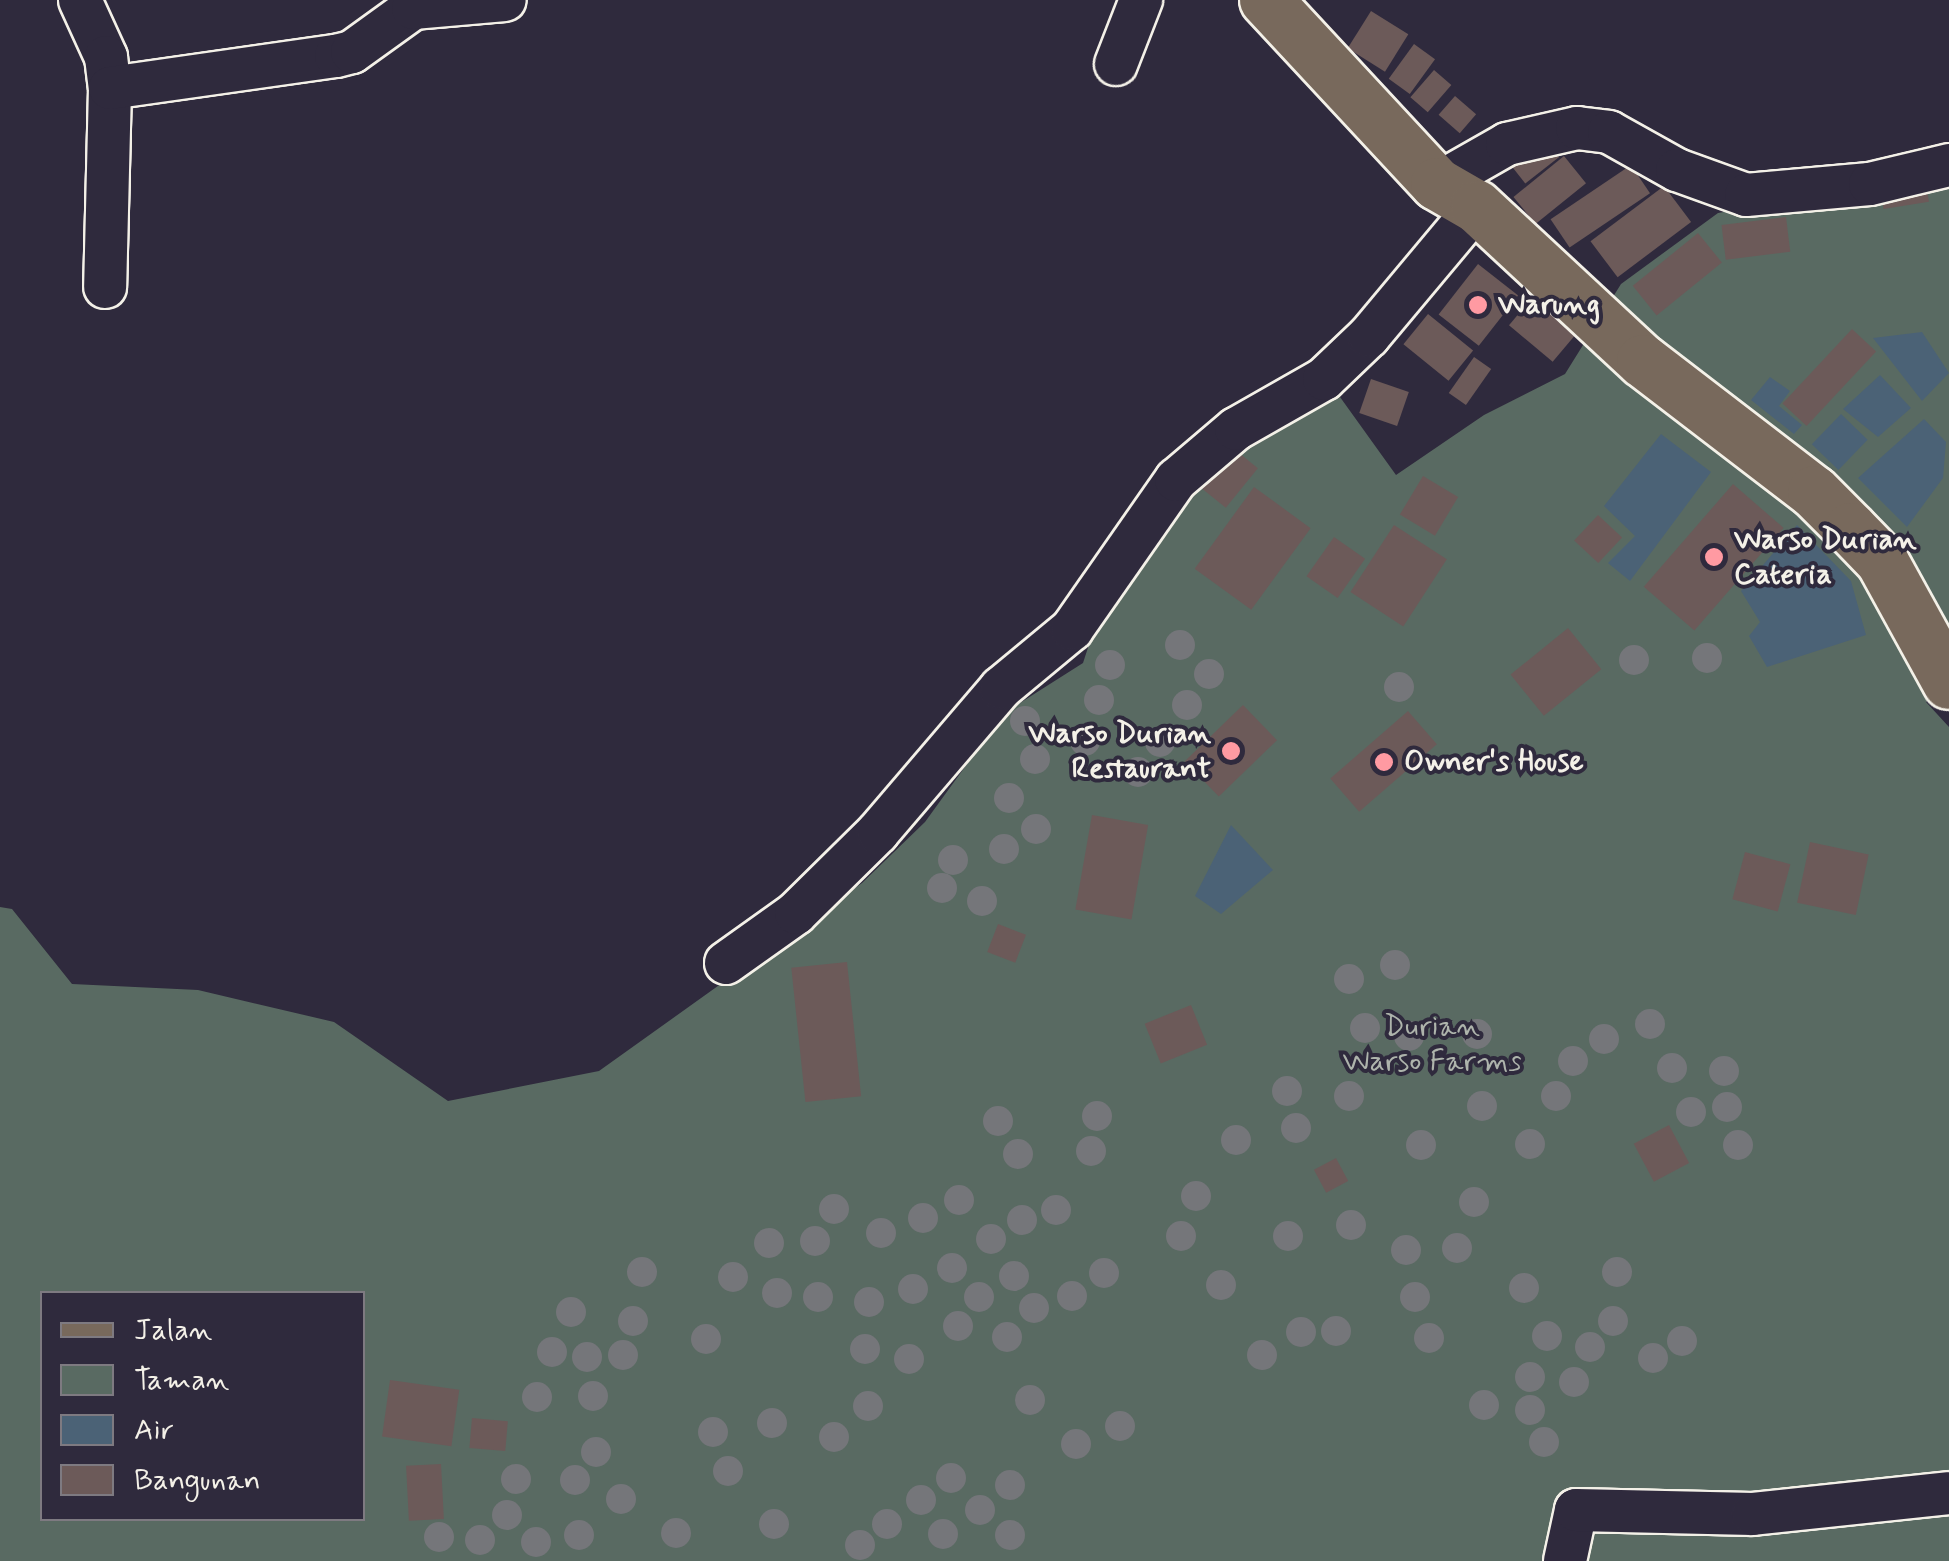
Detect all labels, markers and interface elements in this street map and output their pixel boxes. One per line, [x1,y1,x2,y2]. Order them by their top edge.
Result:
place label: Warung [1498,287,1600,323]
marker: Warung [1467,294,1489,316]
place label: Warso Durian Cateria [1734,522,1917,592]
marker: Warso Durian Cateria [1703,546,1725,568]
place label: Warso Durian Restaurant [1028,716,1211,786]
marker: Warso Durian Restaurant [1220,740,1242,762]
place label: Owner's House [1404,744,1588,780]
marker: Owner's House [1373,751,1395,773]
park label: Durian Warso Farms [1344,1009,1520,1080]
legend [40,1291,365,1521]
text: Jalan [134,1311,212,1350]
text: Taman [134,1361,229,1400]
text: Air [134,1411,174,1450]
text: Bangunan [134,1461,261,1500]

